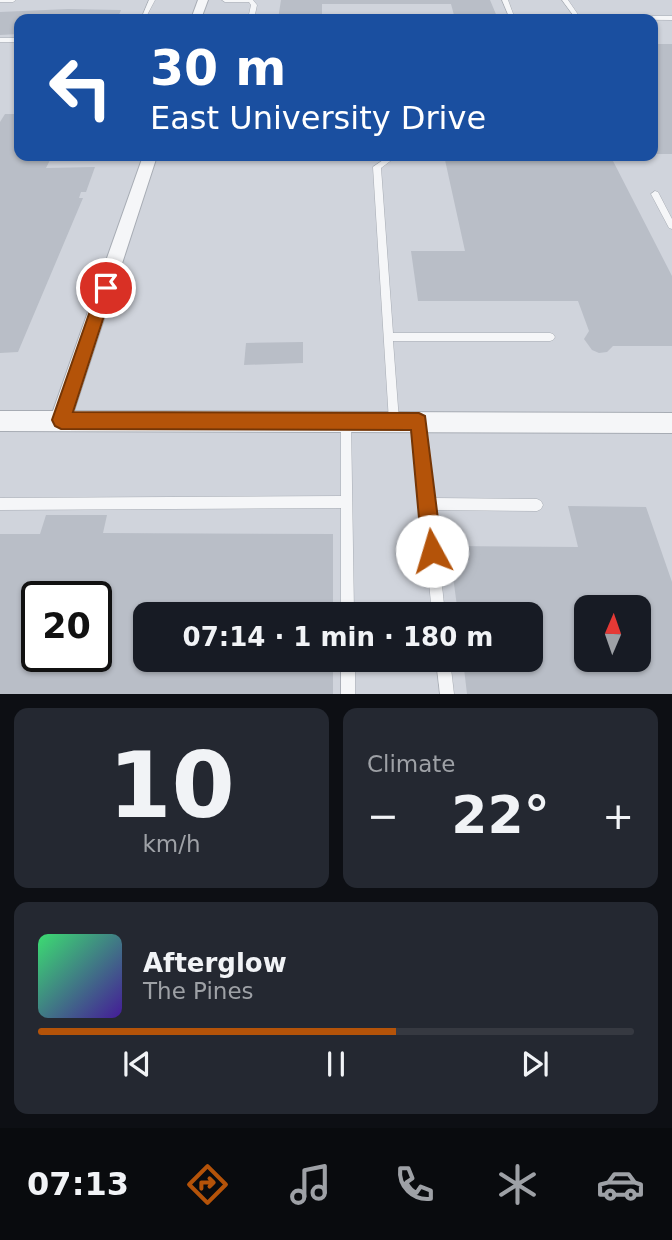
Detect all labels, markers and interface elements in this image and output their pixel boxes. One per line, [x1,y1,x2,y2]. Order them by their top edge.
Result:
text: 30 m [150,40,286,97]
icon: left [35,42,126,133]
text: East University Drive [150,99,486,137]
pin [76,258,136,318]
icon: arrive [87,269,125,307]
position arrow [395,514,469,588]
speed limit sign: 20 [21,581,112,672]
north arrow [574,595,651,672]
map controls [574,595,651,672]
text: 07:14 · 1 min · 180 m [183,622,493,652]
text: 10 [108,733,235,838]
text: Climate [367,751,456,777]
text: 22° [451,785,550,845]
text: − [367,794,399,838]
text: + [602,794,634,838]
text: km/h [142,831,201,857]
text: Afterglow [143,948,287,978]
text: The Pines [143,978,254,1004]
icon: previous [118,1045,156,1083]
icon: pause [317,1045,355,1083]
icon: next [516,1045,554,1083]
icon: directions [183,1160,232,1209]
icon: music [286,1160,335,1209]
icon: phone [390,1160,439,1209]
icon: climate [493,1160,542,1209]
icon: car [596,1160,645,1209]
text: 07:13 [27,1165,129,1203]

